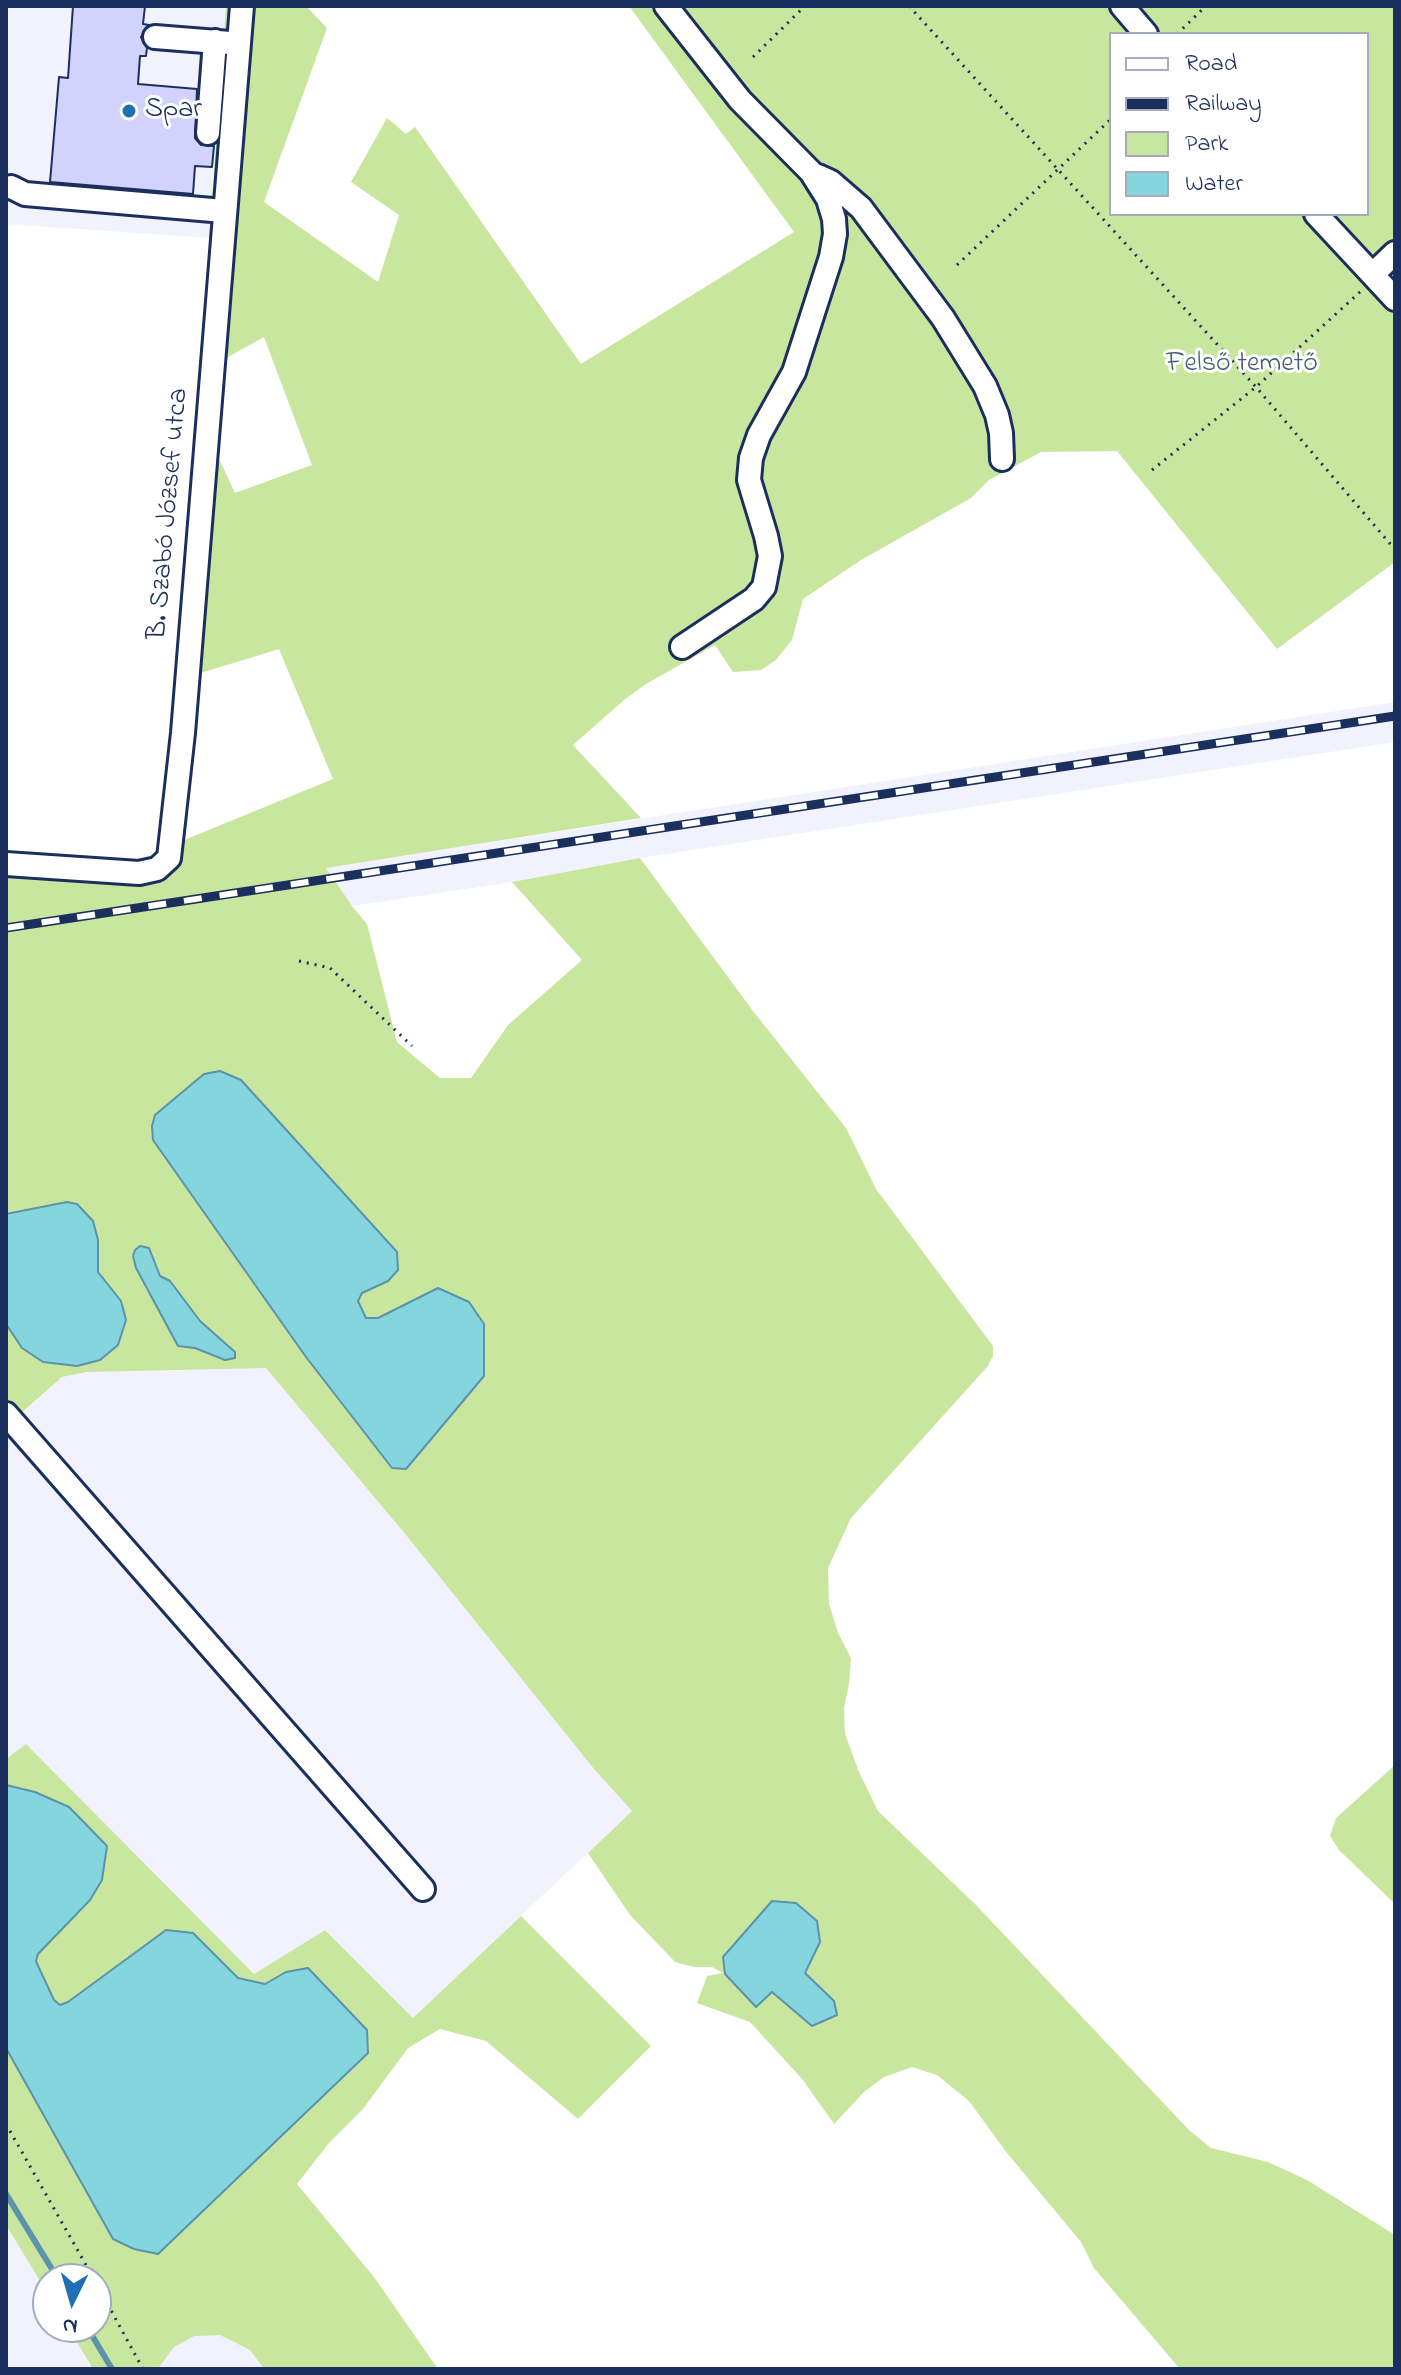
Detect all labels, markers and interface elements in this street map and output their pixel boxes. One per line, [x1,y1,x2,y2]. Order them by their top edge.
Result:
legend [1109,32,1369,216]
text: Road [1185,47,1237,82]
text: Railway [1185,87,1262,122]
place label: Spar [145,94,202,128]
marker: Spar [120,102,138,120]
text: Park [1185,127,1228,162]
text: Water [1185,167,1243,202]
park label: Felső temető [1166,348,1318,382]
street label: B. Szabó József utca [142,387,198,641]
north arrow [32,2263,112,2343]
text: N [61,2308,79,2342]

